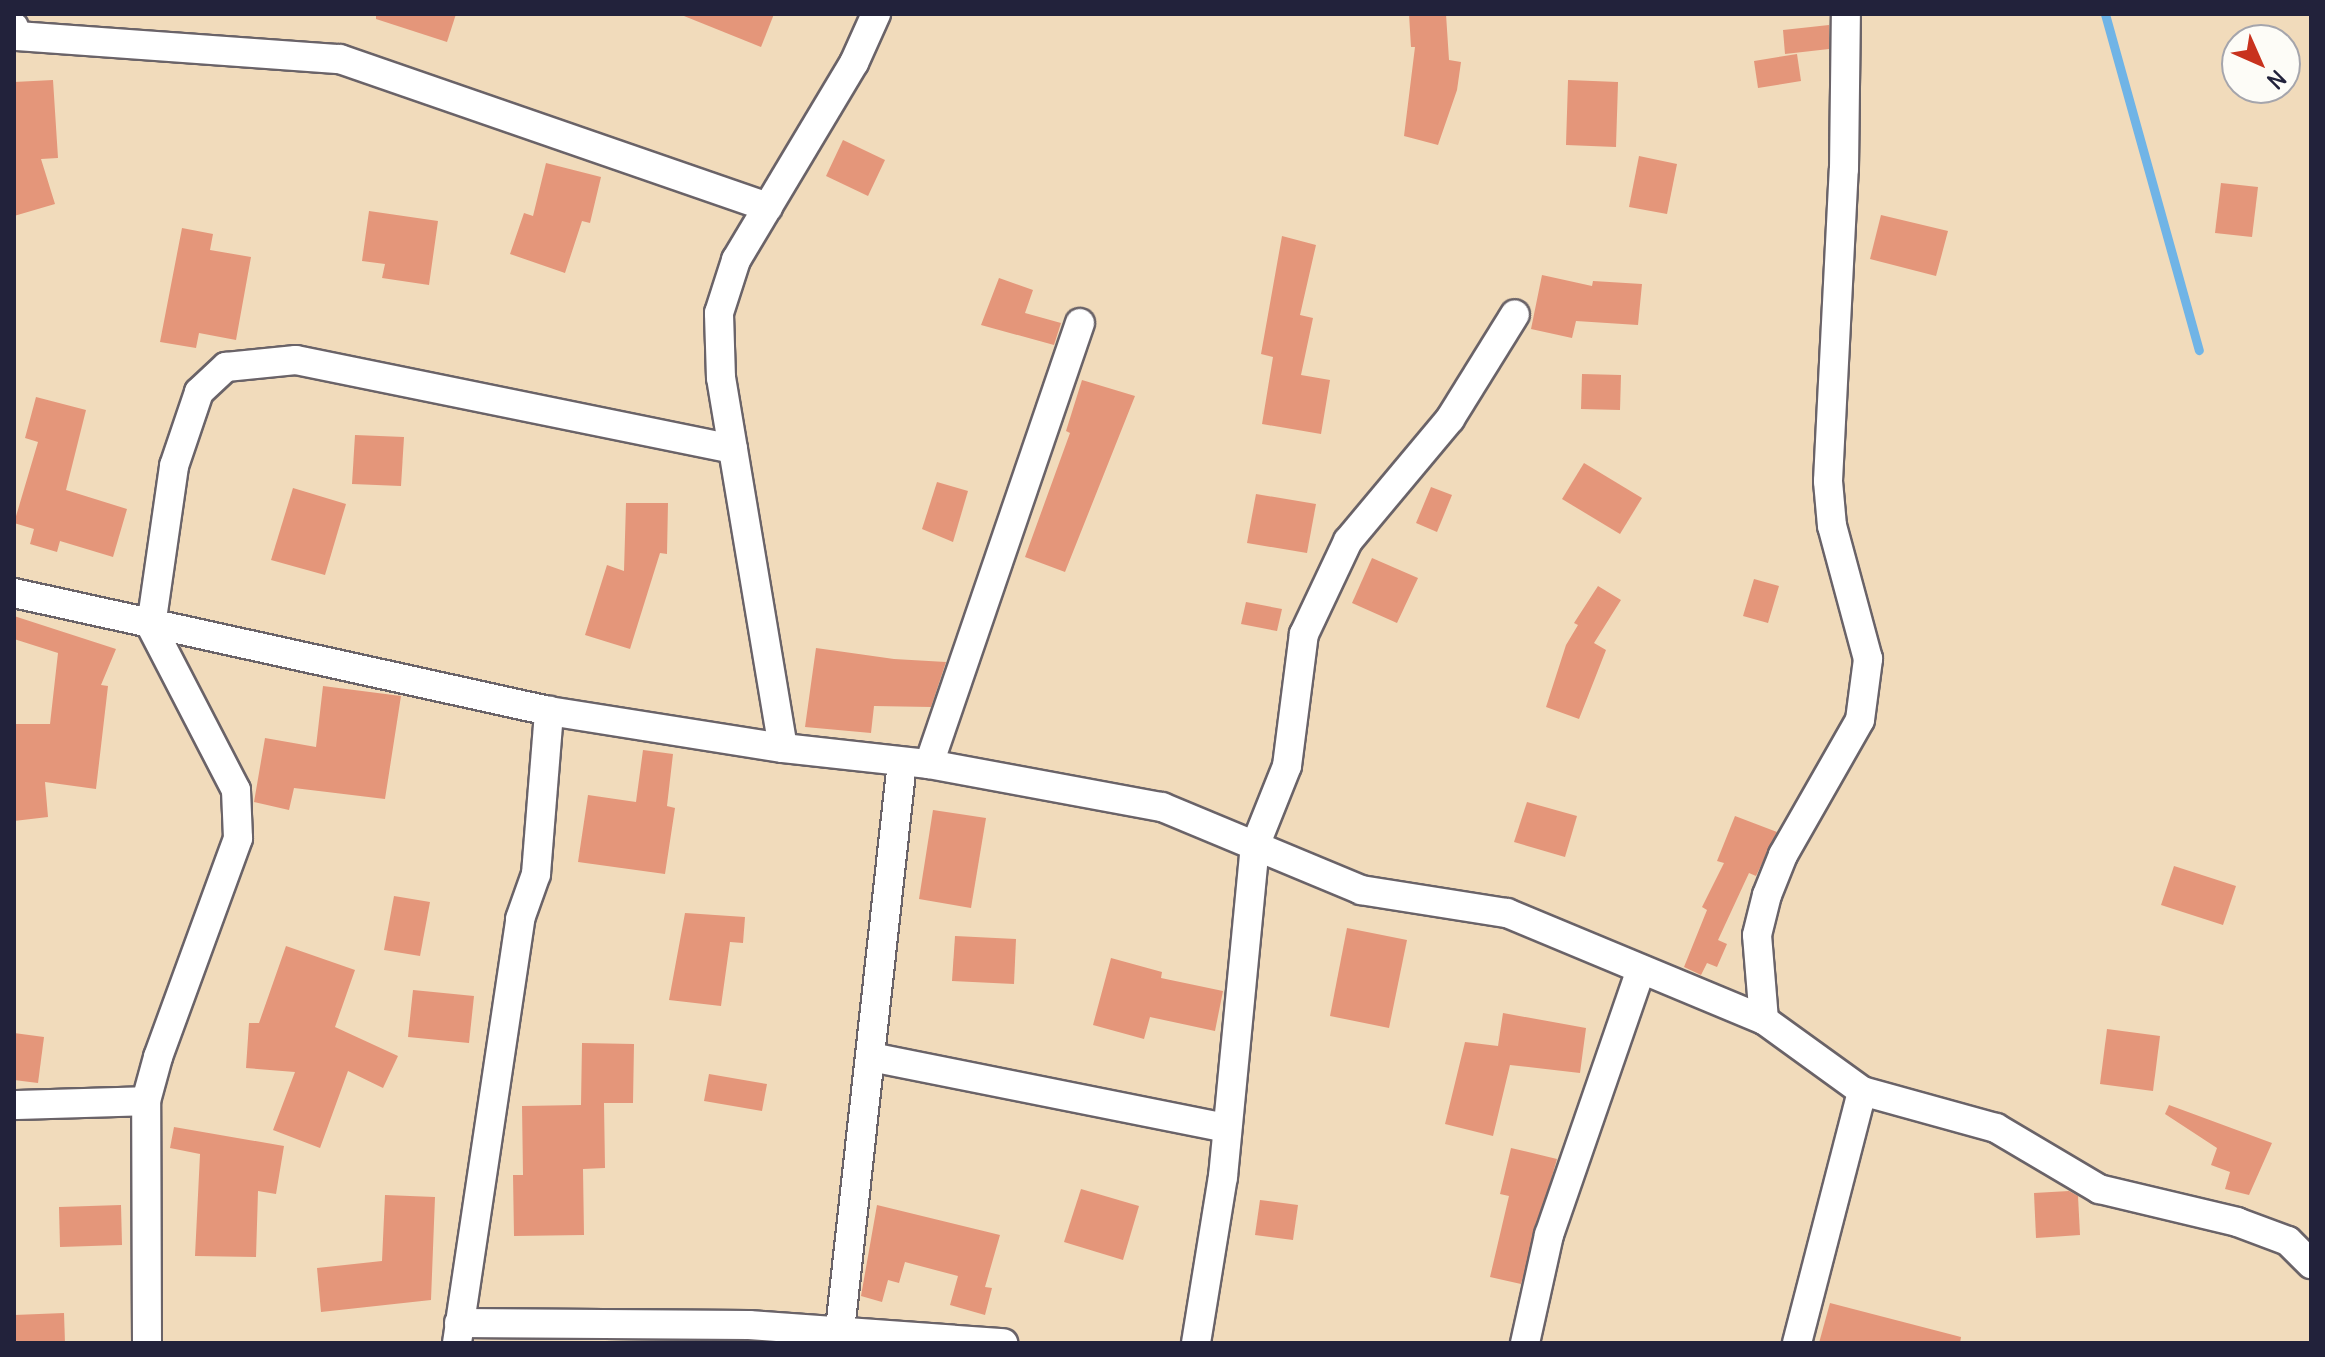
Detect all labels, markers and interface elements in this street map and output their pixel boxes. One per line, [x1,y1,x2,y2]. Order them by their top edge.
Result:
north arrow [2221,24,2301,104]
text: N [2261,64,2292,95]

